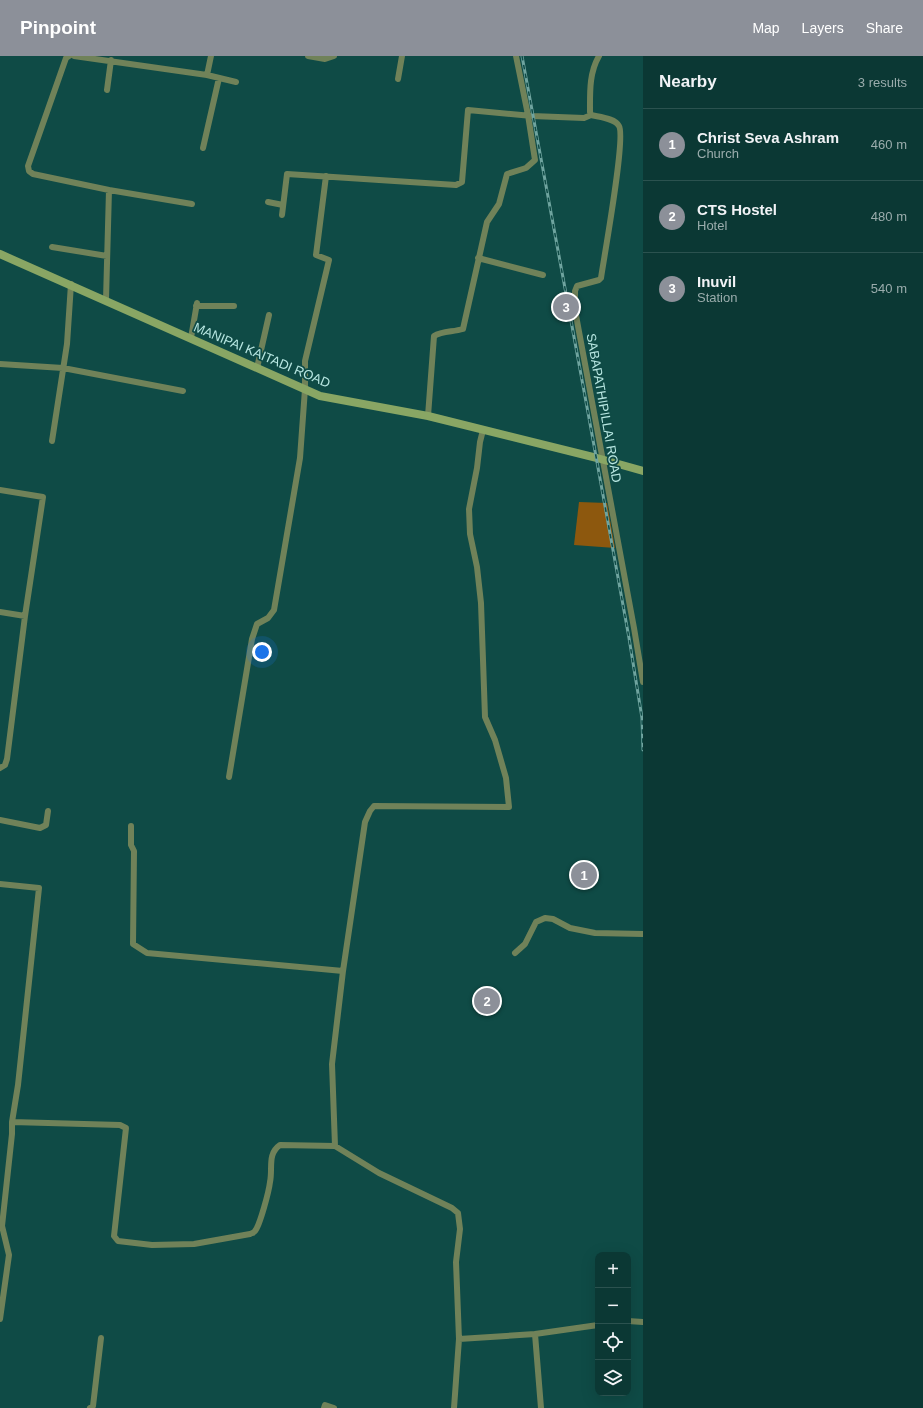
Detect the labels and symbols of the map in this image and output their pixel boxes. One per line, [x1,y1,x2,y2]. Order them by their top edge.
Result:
pin: 3 [553,292,579,322]
street label: MANIPAI KAITADI ROAD [191,319,333,391]
street label: SABAPATHIPILLAI ROAD [583,332,625,484]
your location [252,642,272,662]
pin: 1 [571,860,597,890]
pin: 2 [474,986,500,1016]

